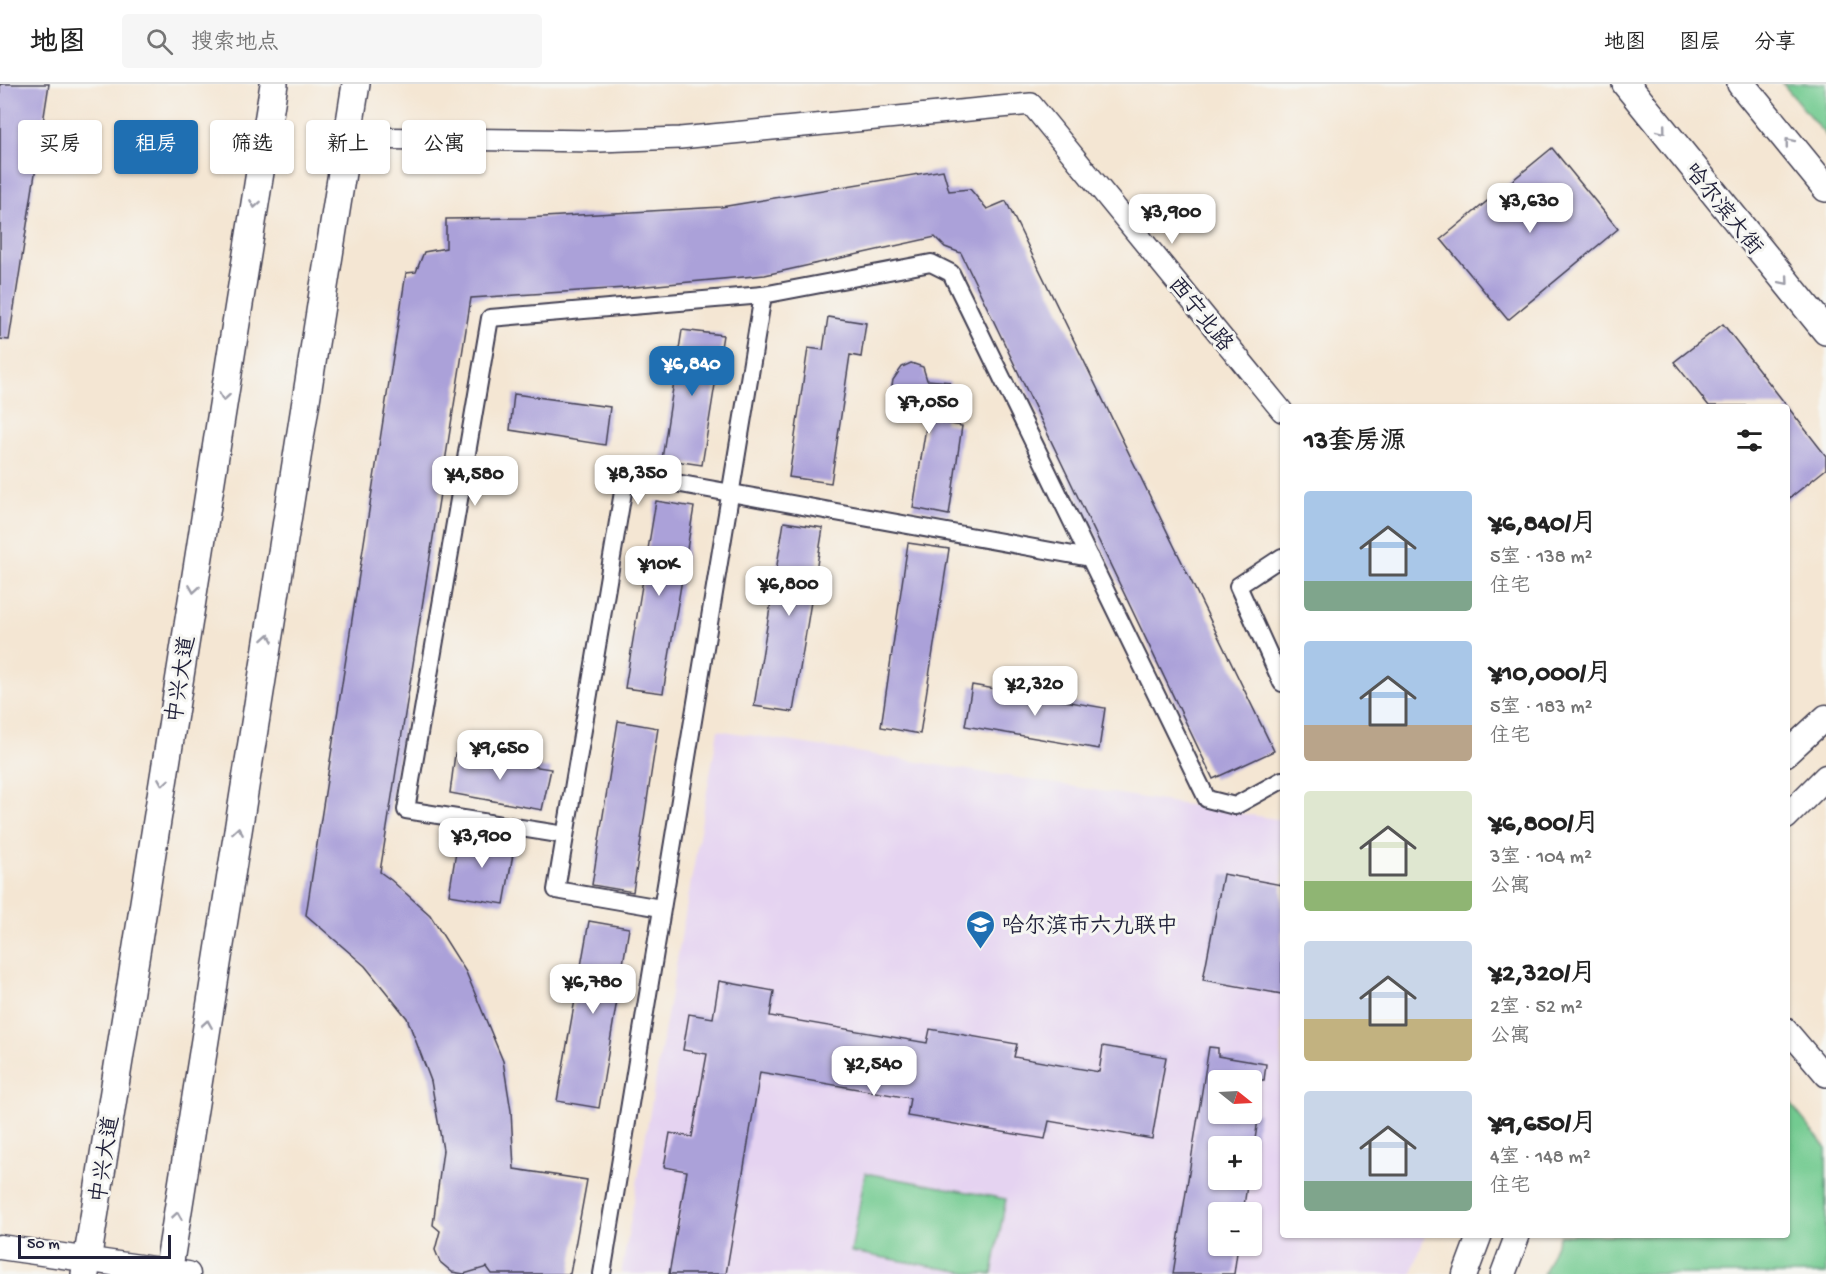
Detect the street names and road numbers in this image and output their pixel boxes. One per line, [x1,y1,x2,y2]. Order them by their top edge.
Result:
street label: 哈尔滨大街 [1677,158,1768,261]
street label: 西宁北路 [1161,272,1238,358]
street label: 中兴大道 [161,634,203,725]
street label: 中兴大道 [85,1114,127,1205]

